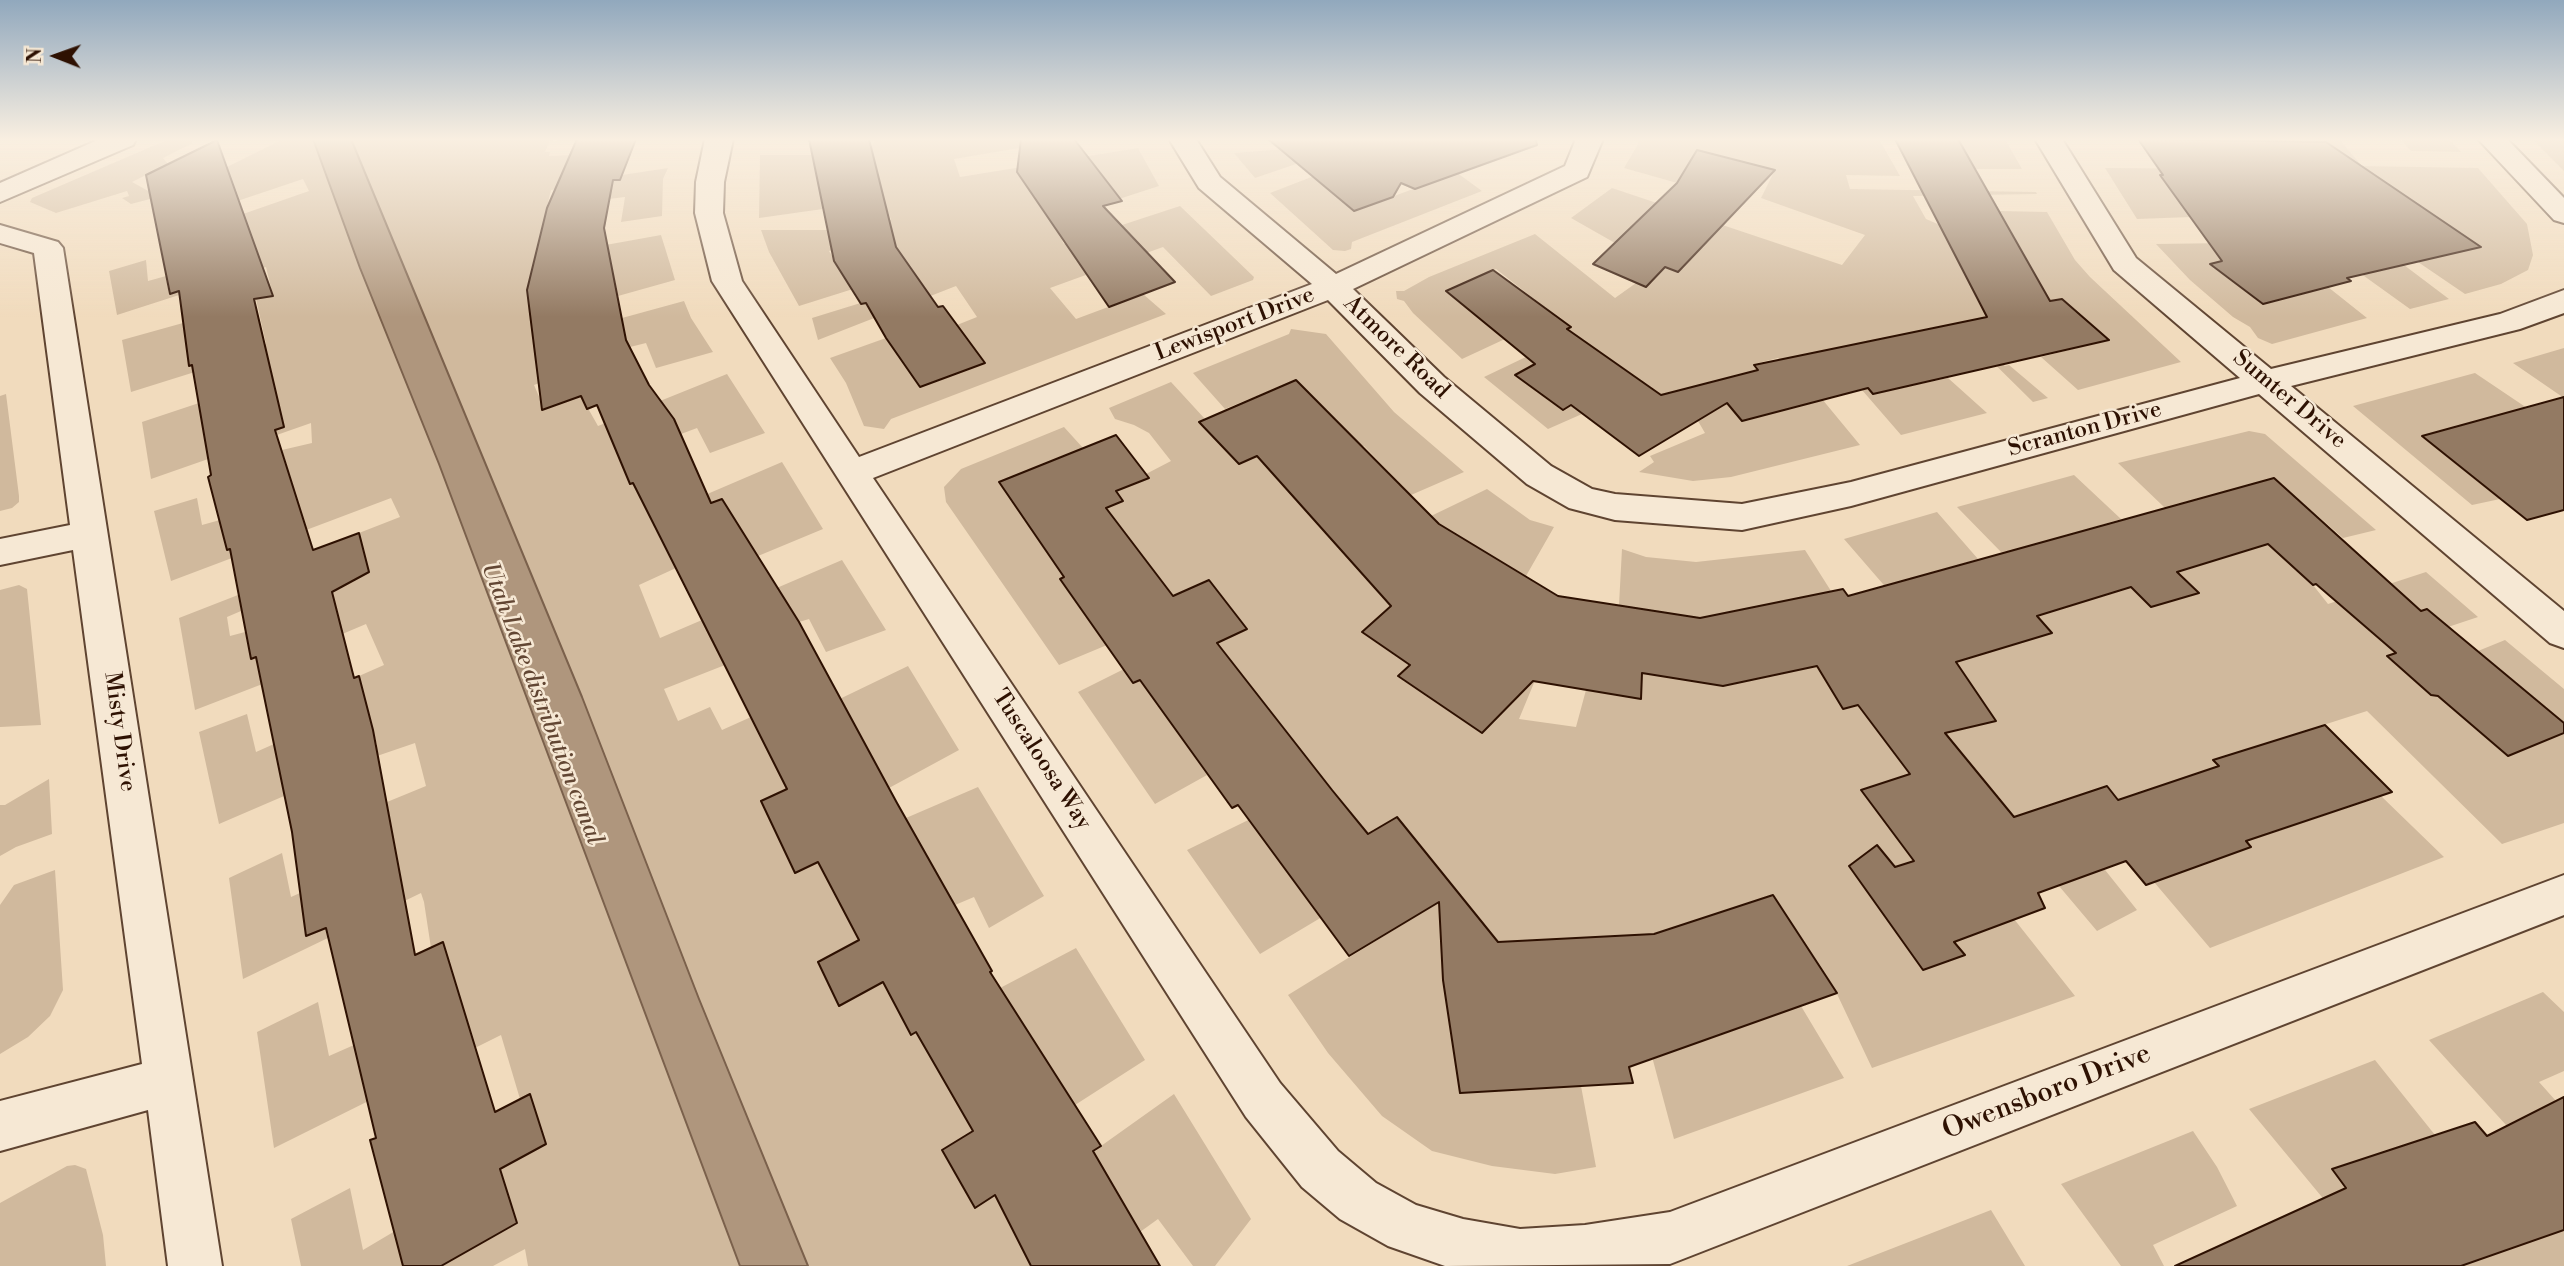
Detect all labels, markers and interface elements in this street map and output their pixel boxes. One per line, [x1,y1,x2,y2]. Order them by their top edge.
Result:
north arrow [21,21,91,91]
text: N [23,48,47,63]
street label: Lewisport Drive [1151,282,1319,368]
street label: Atmore Road [1337,291,1455,405]
street label: Sumter Drive [2227,345,2351,455]
street label: Scranton Drive [2005,396,2165,464]
water label: Utah Lake distribution canal [474,559,608,849]
street label: Misty Drive [97,670,141,794]
street label: Tuscaloosa Way [985,685,1097,835]
street label: Owensboro Drive [1938,1038,2156,1148]

